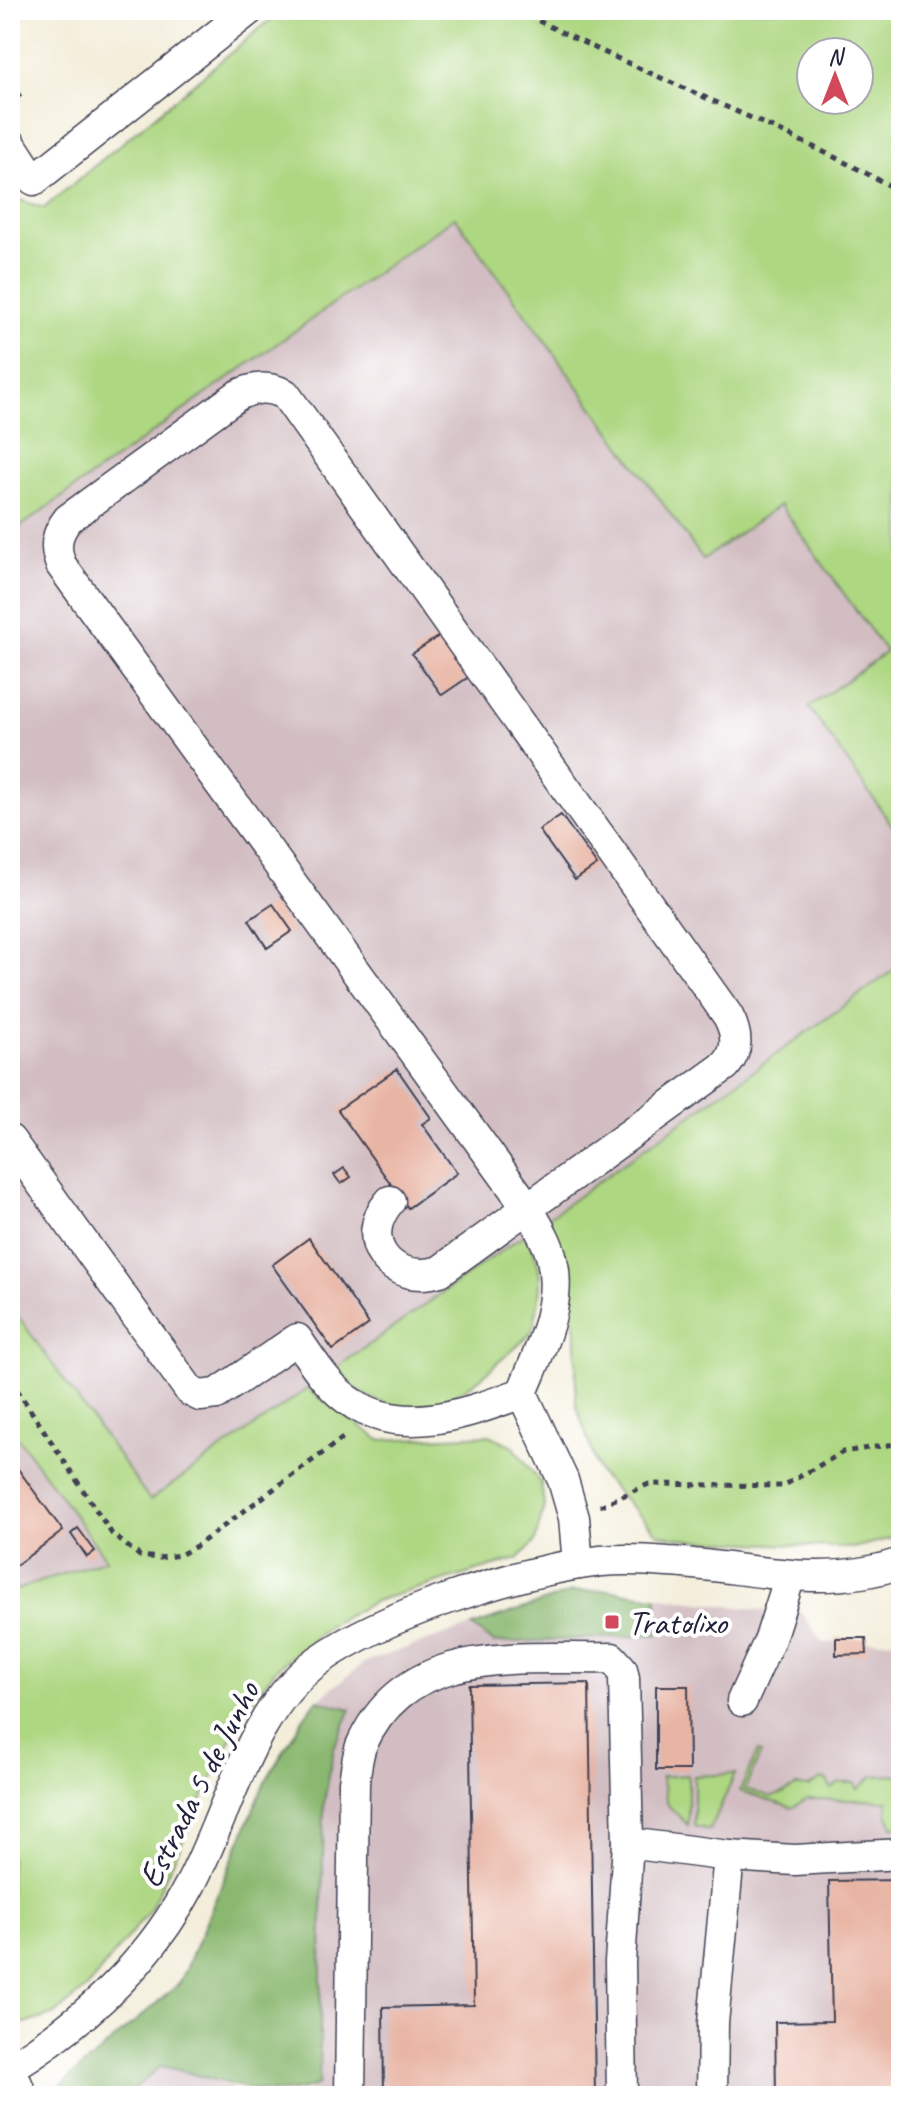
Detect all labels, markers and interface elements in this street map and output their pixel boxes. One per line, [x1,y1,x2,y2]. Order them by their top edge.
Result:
north arrow [795,36,875,116]
text: N [828,43,845,71]
place label: Tratolixo [628,1601,729,1644]
marker: Tratolixo [603,1613,621,1631]
street label: Estrada 5 de Junho [128,1672,270,1894]

